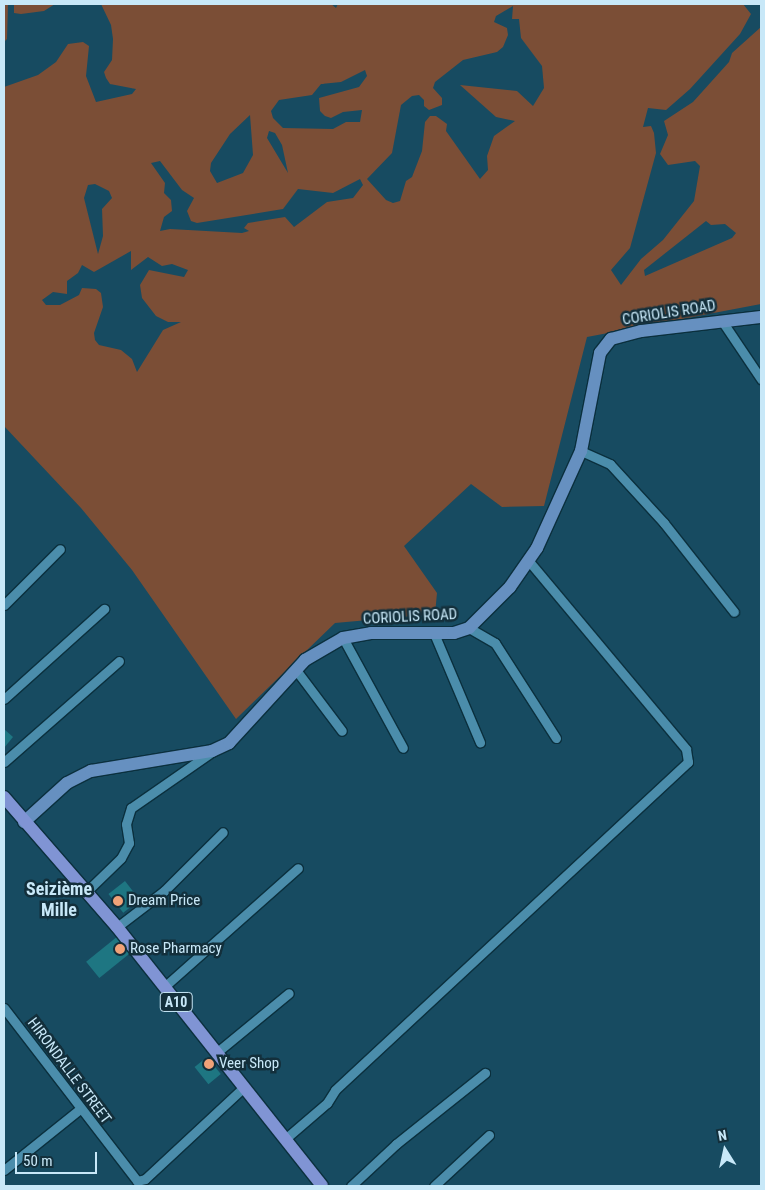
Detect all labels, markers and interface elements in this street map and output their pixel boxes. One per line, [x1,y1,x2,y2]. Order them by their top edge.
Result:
street label: CORIOLIS ROAD [621,297,717,329]
street label: CORIOLIS ROAD [362,606,458,628]
district label: Seizième Mille [26,879,92,922]
place label: Dream Price [128,892,200,910]
marker: Dream Price [112,895,124,907]
place label: Rose Pharmacy [130,940,222,958]
marker: Rose Pharmacy [114,943,126,955]
road number: A10 [158,990,194,1014]
street label: HIRONDALLE STREET [23,1014,115,1128]
place label: Veer Shop [219,1055,279,1073]
marker: Veer Shop [203,1058,215,1070]
north arrow [700,1125,750,1175]
text: N [717,1127,728,1144]
scale bar [18,1142,100,1174]
text: 50 m [23,1152,53,1170]

